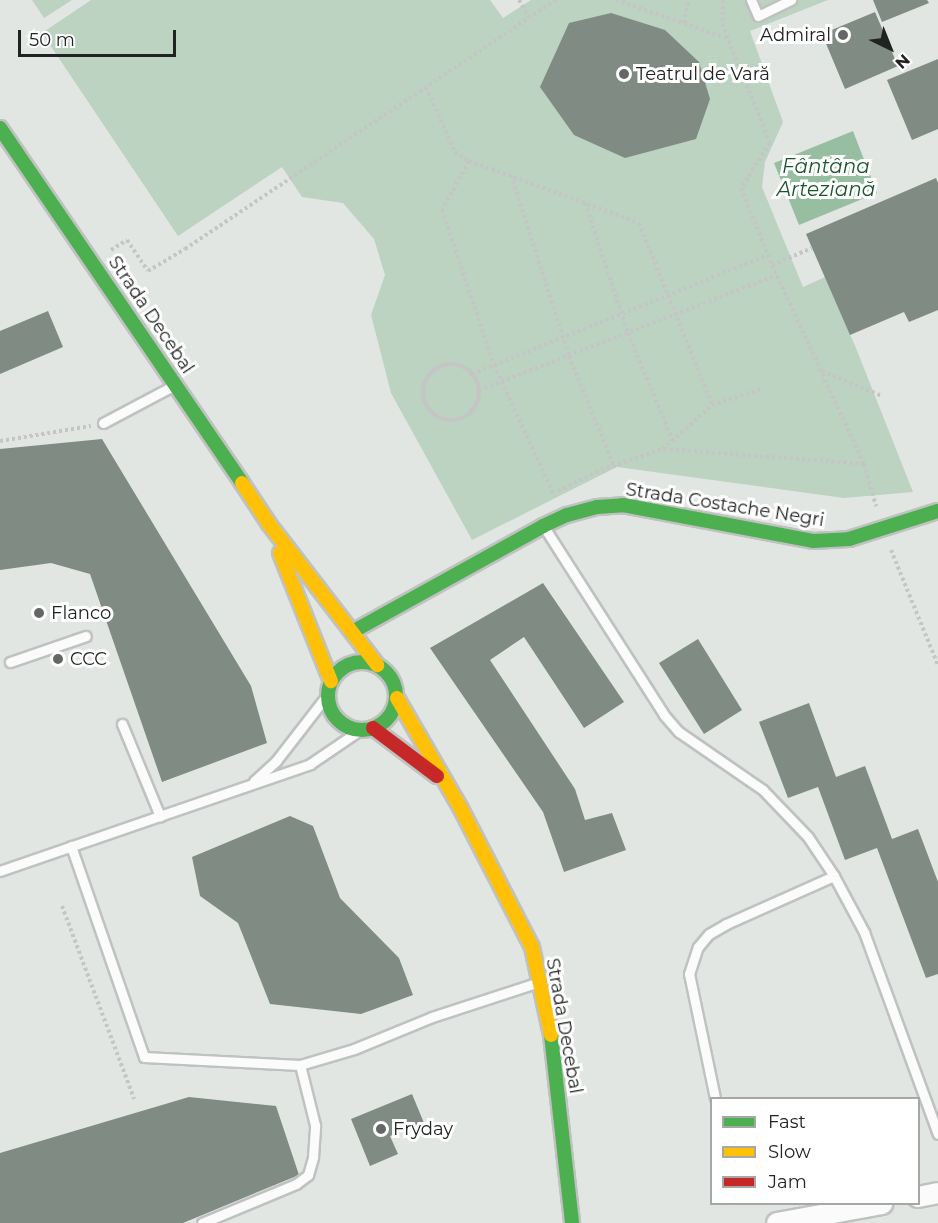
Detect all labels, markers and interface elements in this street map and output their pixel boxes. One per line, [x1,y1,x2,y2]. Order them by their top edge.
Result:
scale bar [21,18,178,56]
north arrow [860,18,920,78]
place label: Admiral [760,24,831,46]
marker: Admiral [836,28,850,42]
text: 50 m [29,29,75,51]
text: N [891,50,914,73]
place label: Teatrul de Vară [636,63,770,85]
marker: Teatrul de Vară [617,67,631,81]
water label: Fântâna Arteziană [777,154,875,201]
street label: Strada Decebal [104,252,198,378]
street label: Strada Costache Negri [624,479,826,531]
place label: Flanco [51,602,111,624]
marker: Flanco [32,606,46,620]
place label: CCC [70,648,107,670]
marker: CCC [51,652,65,666]
street label: Strada Decebal [541,957,587,1095]
legend [710,1097,920,1205]
text: Fast [768,1111,806,1133]
place label: Fryday [393,1118,453,1140]
marker: Fryday [374,1122,388,1136]
text: Slow [768,1141,811,1163]
text: Jam [768,1171,807,1193]

